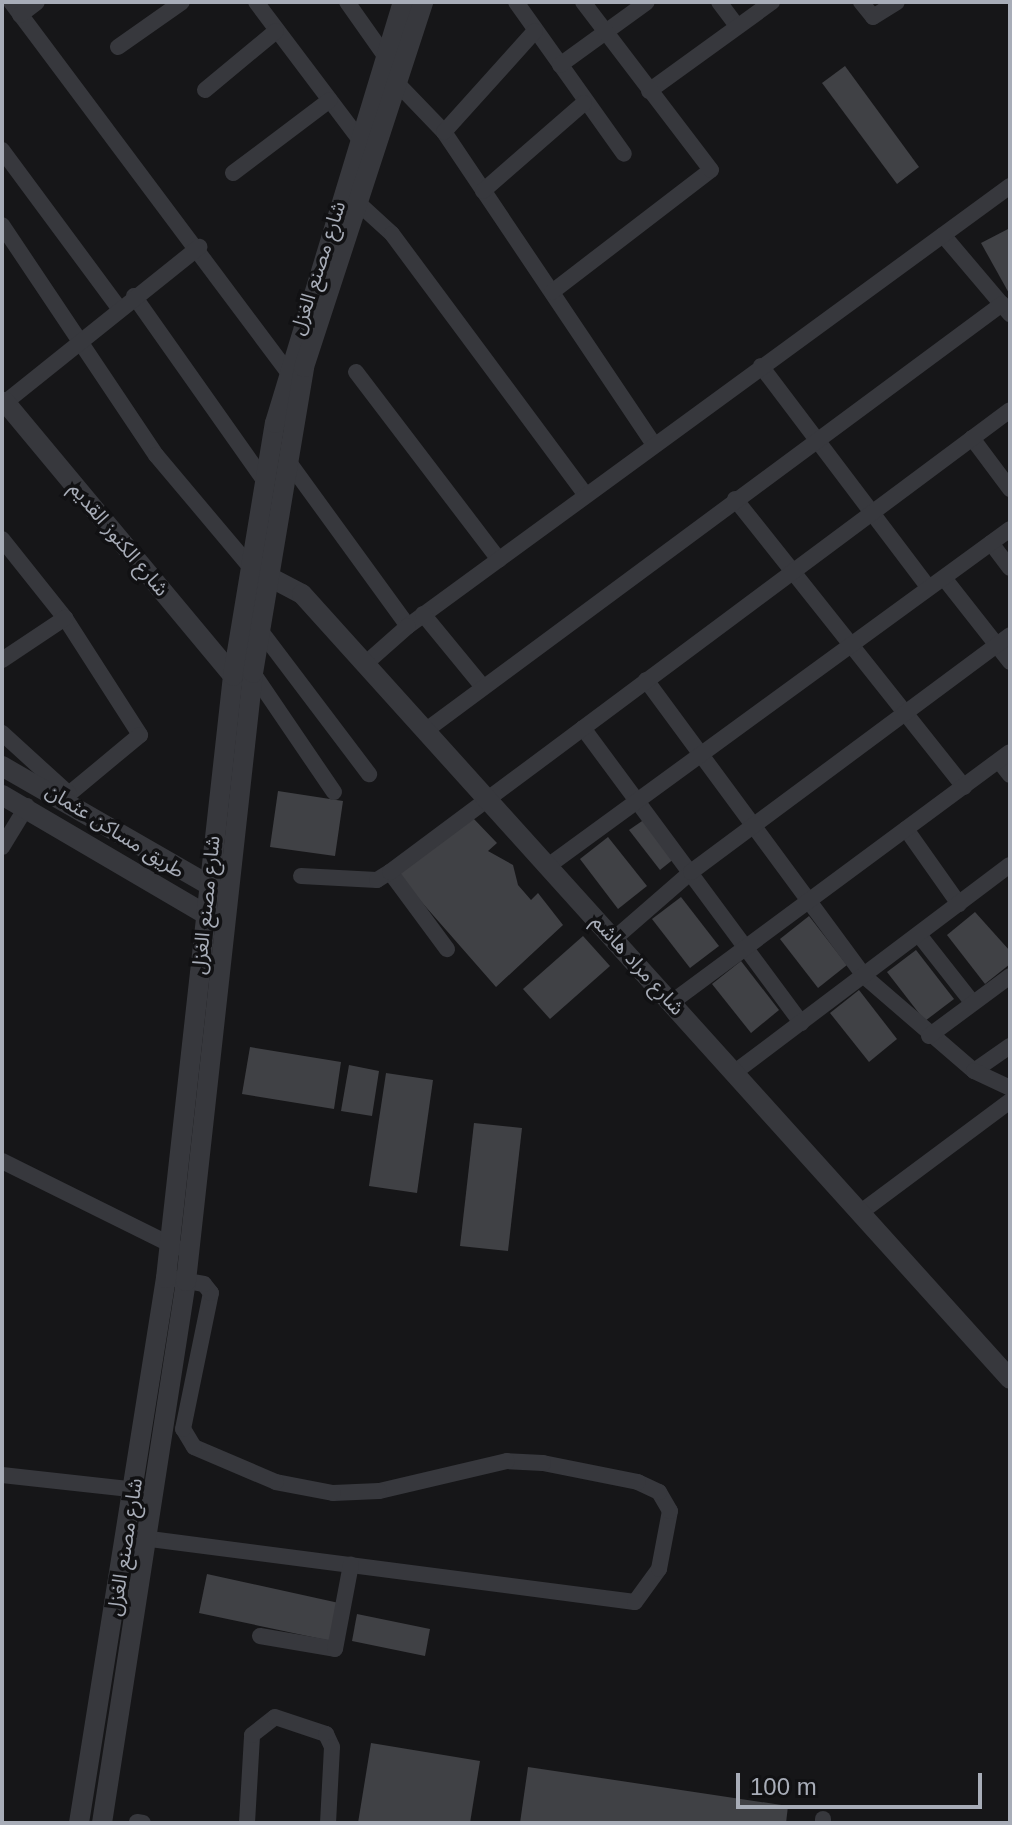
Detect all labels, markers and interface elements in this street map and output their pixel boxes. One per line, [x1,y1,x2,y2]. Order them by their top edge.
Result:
street label: شارع مصنع الغزل [285,198,351,338]
street label: شارع الكنوز القديم [64,477,174,601]
street label: طريق مساكن عثمان [41,779,189,883]
street label: شارع مصنع الغزل [187,835,225,975]
street label: شارع مراد هاشم [587,910,689,1020]
street label: شارع مصنع الغزل [102,1476,148,1618]
scale bar [740,1757,986,1807]
text: 100 m [750,1773,817,1800]

